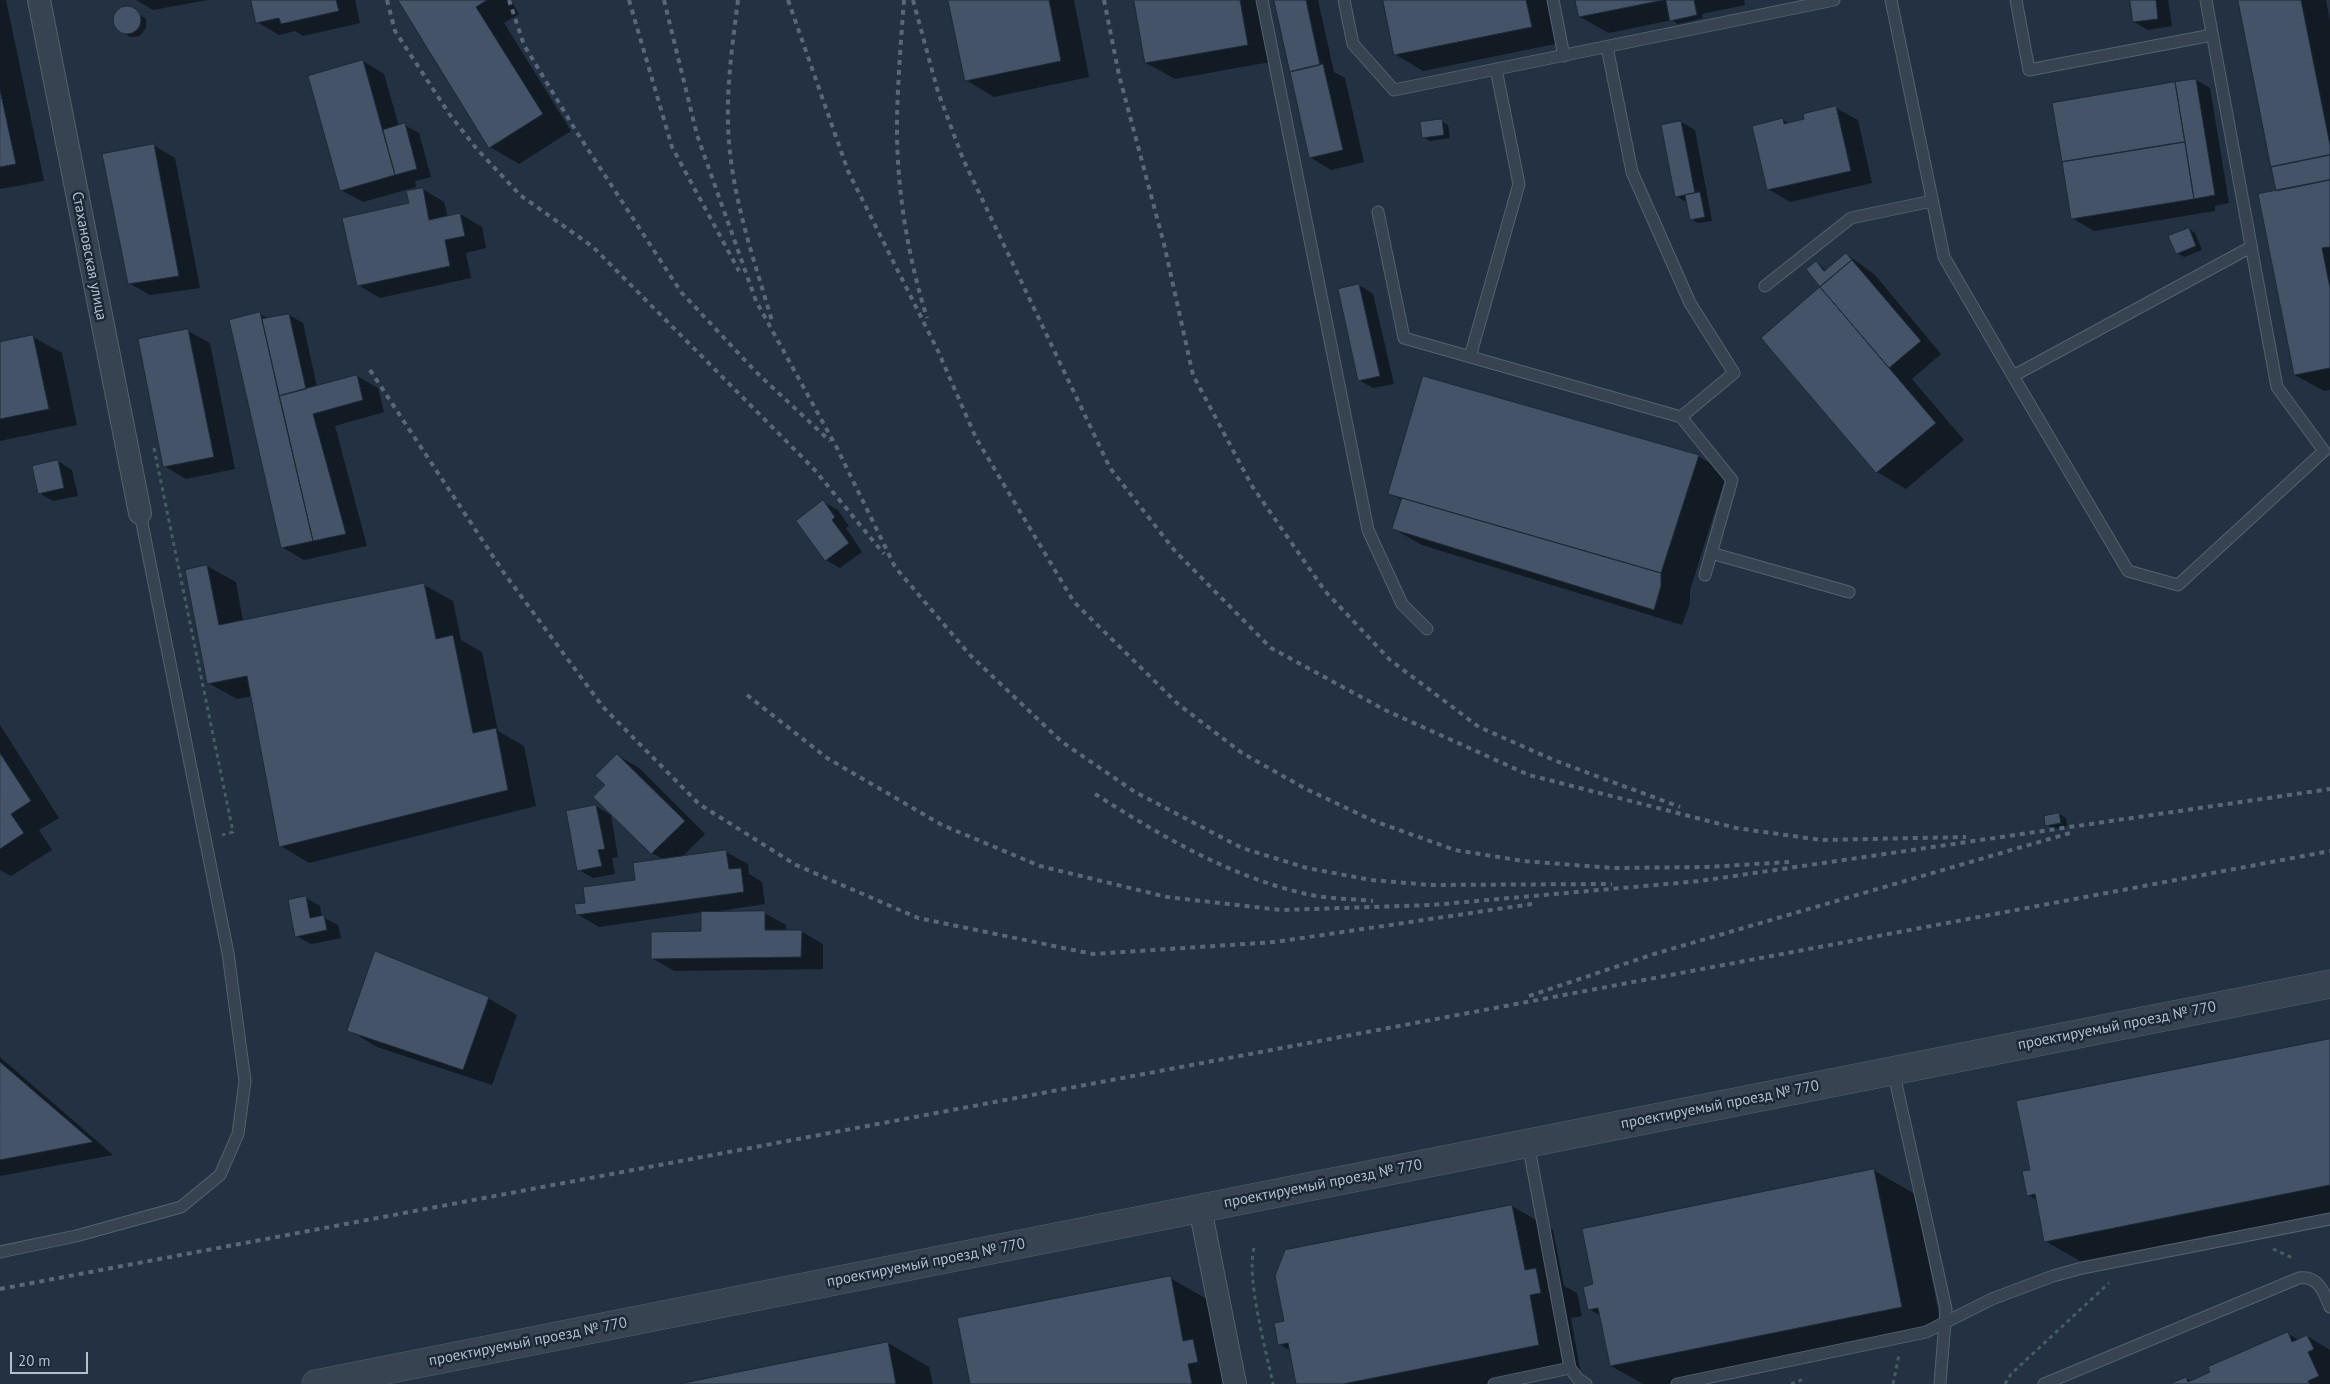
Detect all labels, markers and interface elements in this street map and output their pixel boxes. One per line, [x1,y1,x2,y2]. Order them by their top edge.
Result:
street label: Стахановская улица [68,190,110,322]
street label: проектируемый проезд № 770 [2016,998,2218,1054]
street label: проектируемый проезд № 770 [1619,1077,1821,1133]
street label: проектируемый проезд № 770 [1222,1156,1424,1212]
street label: проектируемый проезд № 770 [825,1235,1027,1291]
street label: проектируемый проезд № 770 [427,1314,629,1370]
scale bar [12,1342,90,1374]
text: 20 m [18,1351,51,1370]

